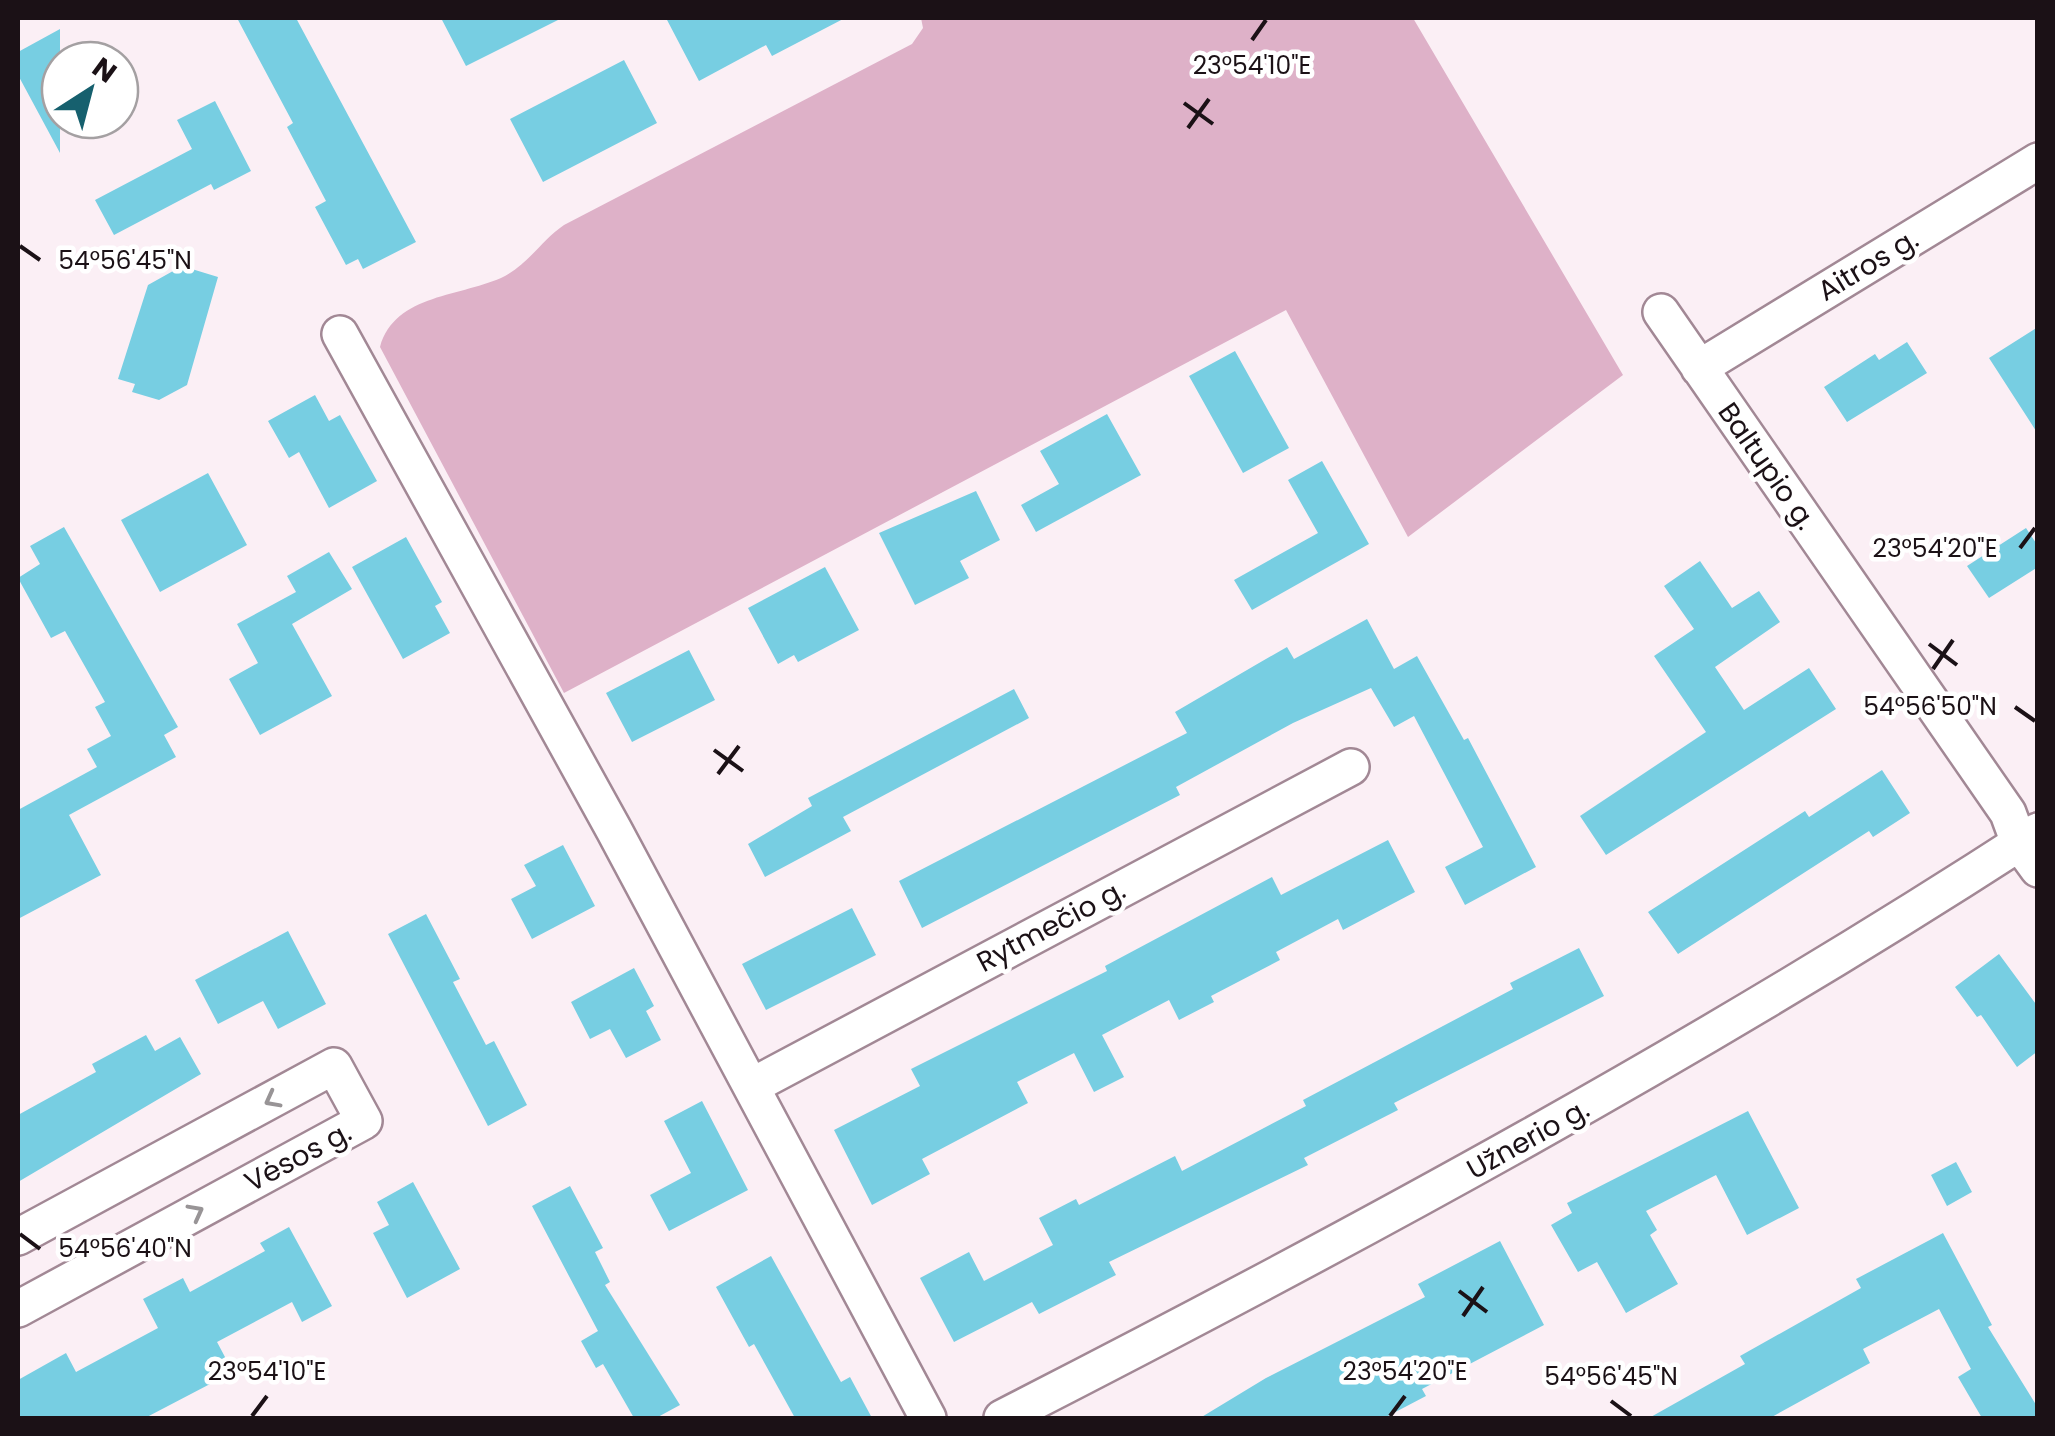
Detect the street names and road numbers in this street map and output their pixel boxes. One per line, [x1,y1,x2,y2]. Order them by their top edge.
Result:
street label: Aitros g. [1810,220,1926,310]
street label: Baltupio g. [1709,395,1825,537]
street label: Rytmečio g. [970,870,1132,982]
street label: Užnerio g. [1460,1089,1596,1189]
street label: Vėsos g. [238,1113,358,1201]

